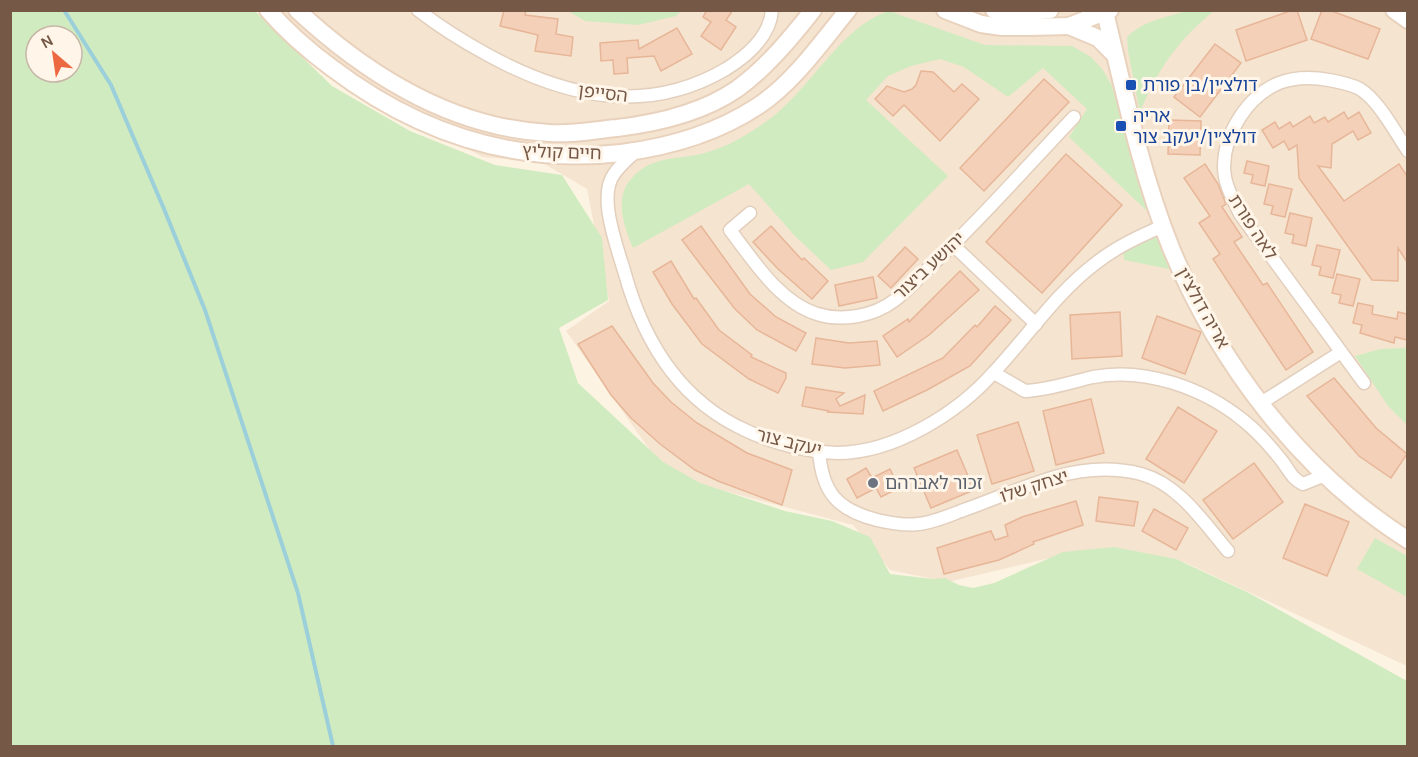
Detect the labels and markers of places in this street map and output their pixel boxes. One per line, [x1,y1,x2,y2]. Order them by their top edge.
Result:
place label: דולצ׳ין/בן פורת [1143,74,1258,96]
marker: דולצ׳ין/בן פורת [1124,78,1138,92]
place label: אריה דולצ׳ין/יעקב צור [1133,105,1257,148]
marker: אריה דולצ׳ין/יעקב צור [1114,119,1128,133]
place label: זכור לאברהם [885,472,983,494]
marker: זכור לאברהם [866,476,880,490]

